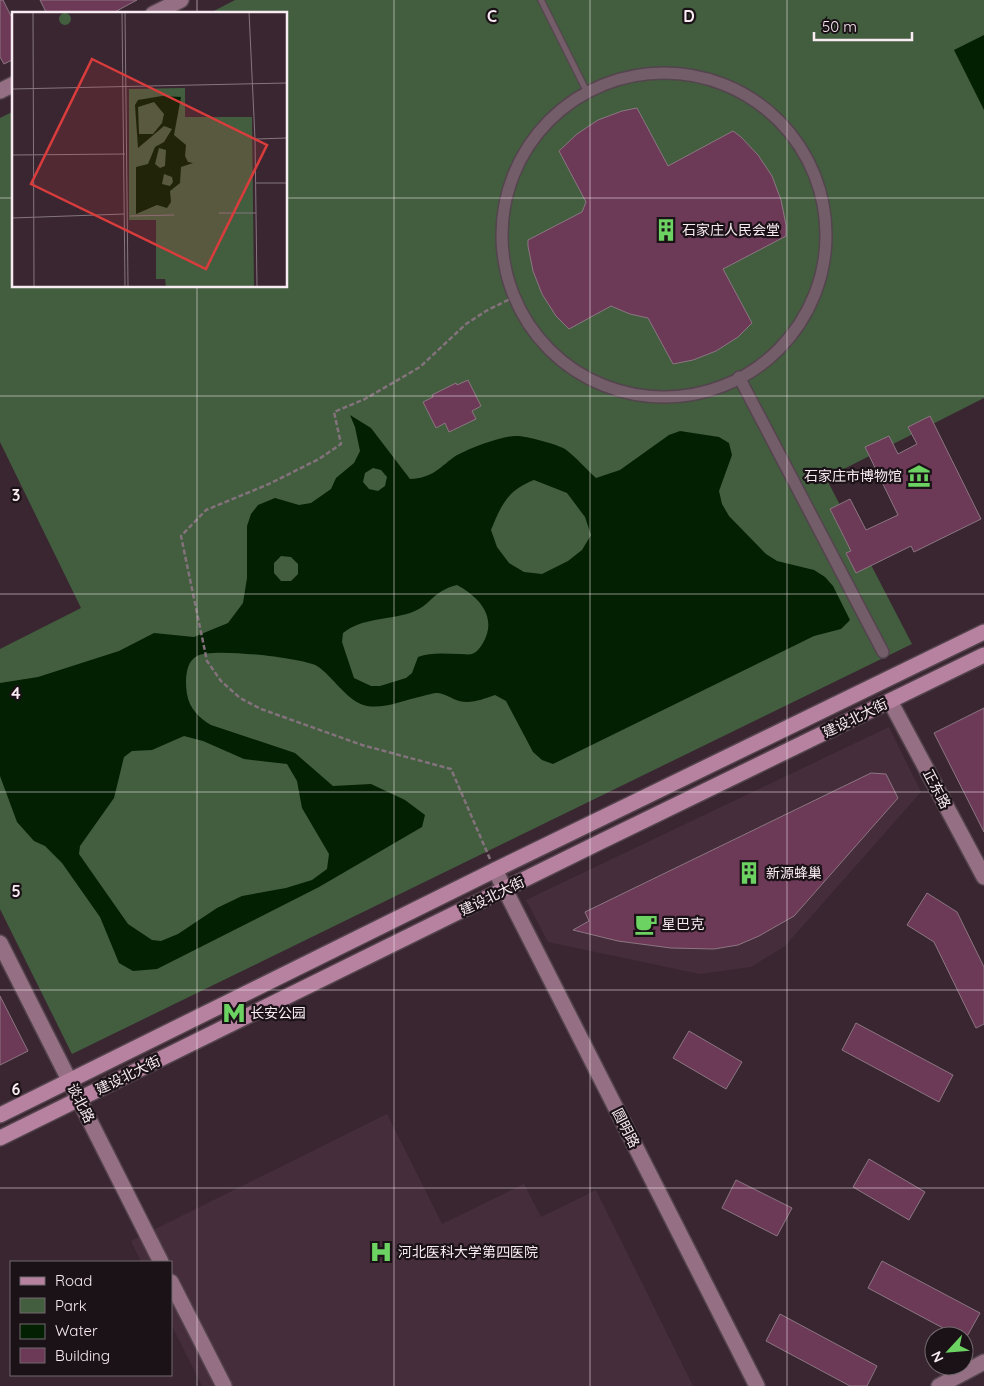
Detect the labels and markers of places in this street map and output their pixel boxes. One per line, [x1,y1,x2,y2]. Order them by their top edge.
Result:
building icon: 石家庄人民会堂 [653,217,679,243]
place label: 石家庄人民会堂 [682,221,780,239]
museum icon: 石家庄市博物馆 [906,463,932,489]
place label: 石家庄市博物馆 [804,467,902,485]
building icon: 新源蜂巢 [736,860,762,886]
place label: 新源蜂巢 [766,864,822,882]
cafe icon: 星巴克 [633,911,659,937]
place label: 星巴克 [662,915,704,933]
metro station icon: 长安公园 [221,1000,247,1026]
place label: 长安公园 [250,1004,306,1022]
hospital icon: 河北医科大学第四医院 [368,1239,394,1265]
place label: 河北医科大学第四医院 [398,1243,538,1261]

